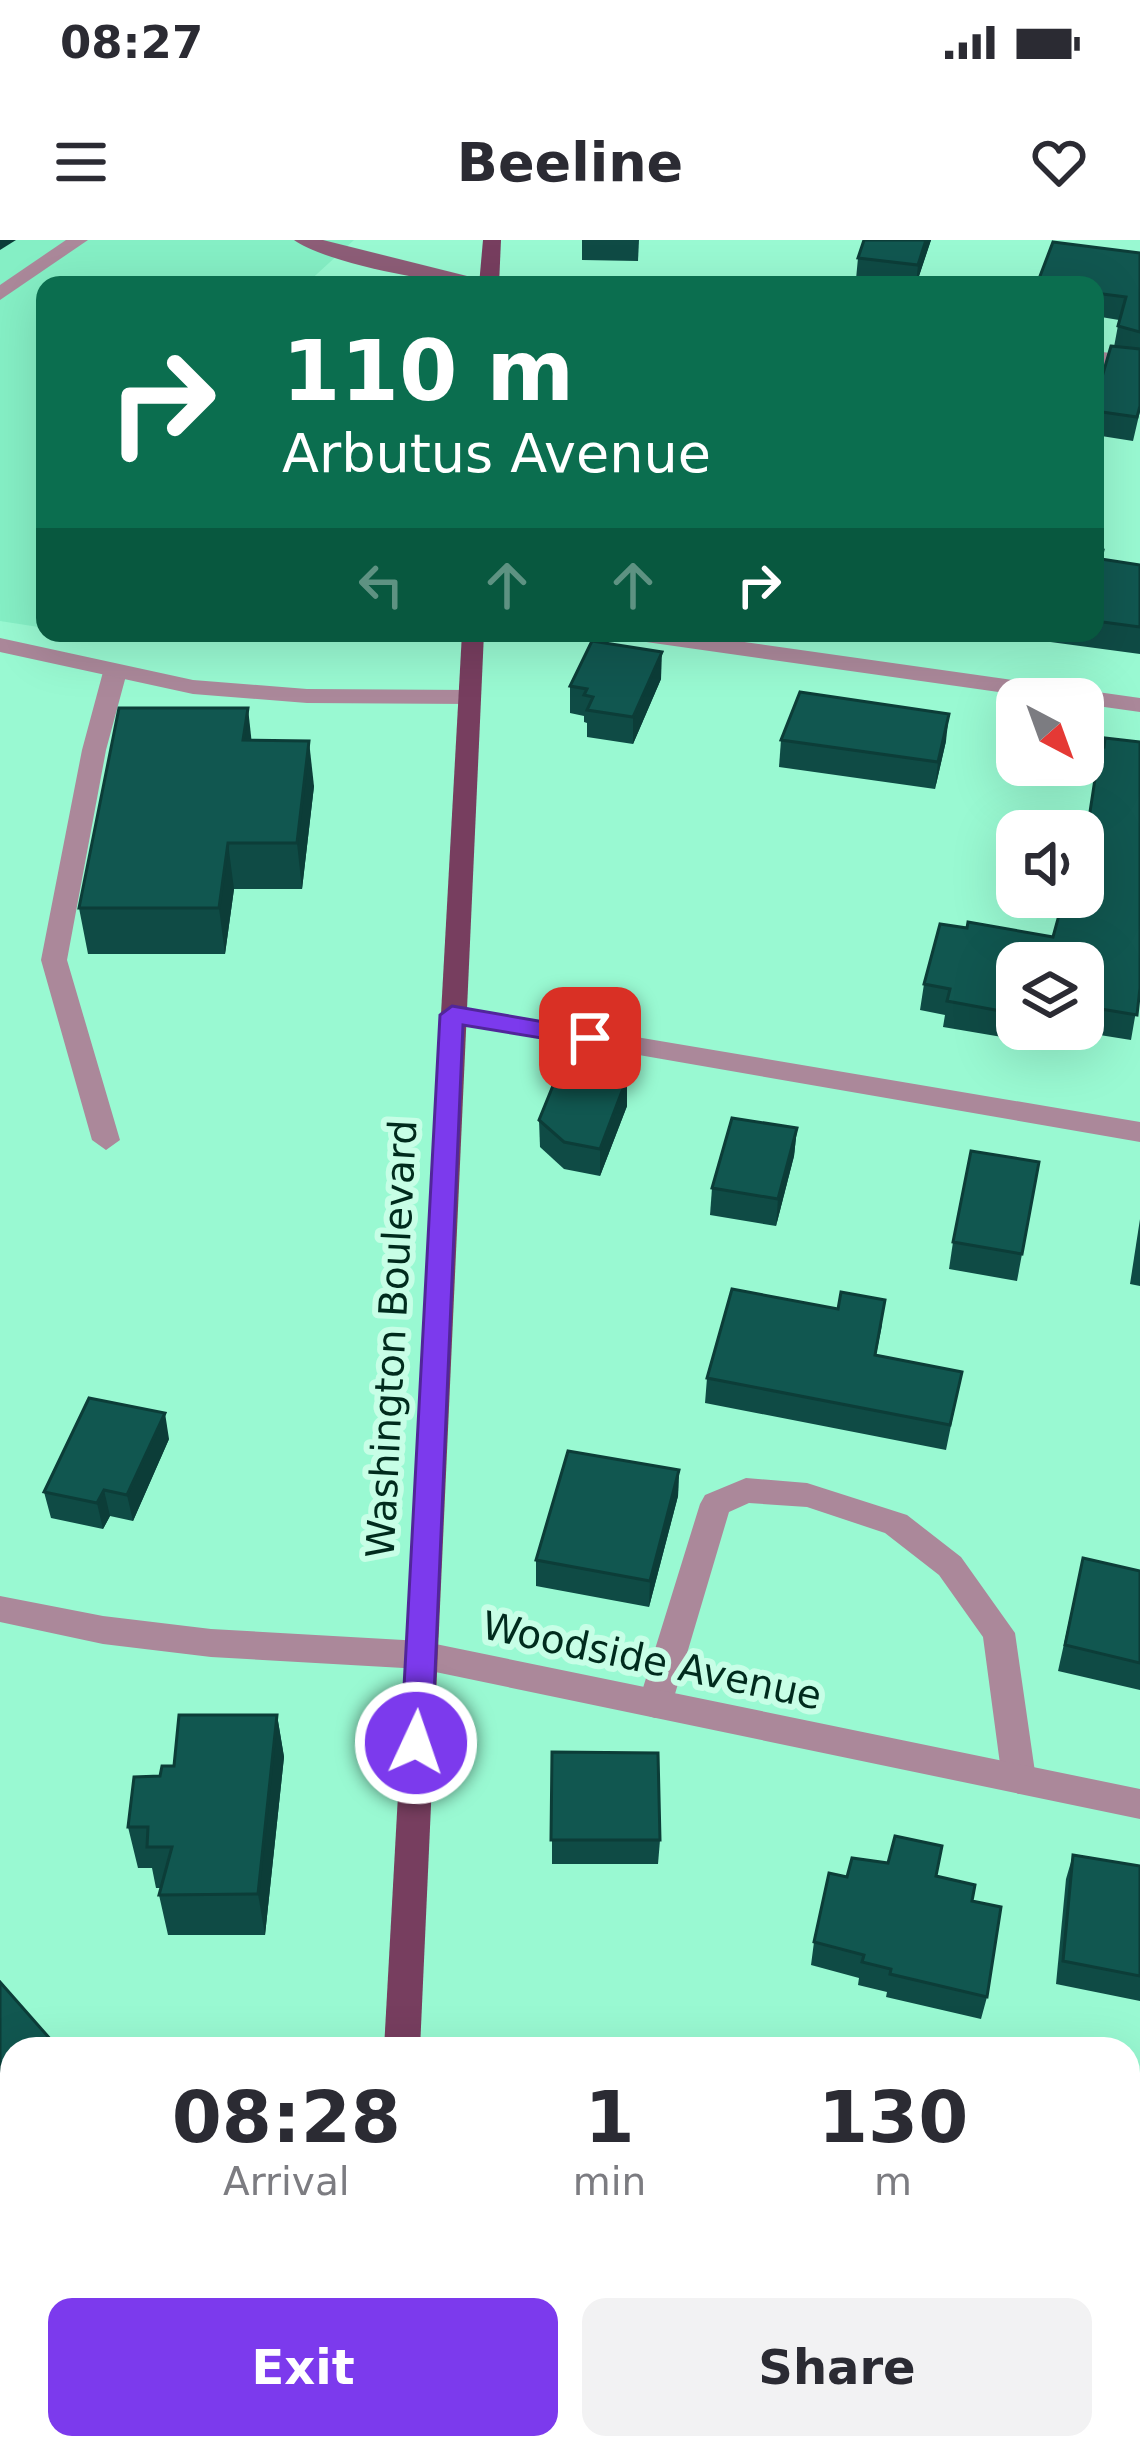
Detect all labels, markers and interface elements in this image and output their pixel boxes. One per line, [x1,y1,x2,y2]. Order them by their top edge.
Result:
text: 08:27 [60,16,203,69]
icon: menu [48,129,114,195]
icon: heart [1026,129,1092,195]
text: Beeline [457,131,683,194]
text: 110 m [282,322,574,420]
icon: right [84,324,240,480]
text: Arbutus Avenue [282,422,711,485]
icon: left [348,552,414,618]
icon: ahead [474,552,540,618]
icon: ahead [600,552,666,618]
icon: right [726,552,792,618]
north arrow [996,678,1104,786]
map controls [996,678,1104,1050]
button: sound [996,810,1104,918]
button: layers [996,942,1104,1050]
pin [539,987,641,1089]
icon: arrive [557,1005,623,1071]
street label: Washington Boulevard [358,1119,425,1559]
street label: Woodside Avenue [478,1603,826,1718]
position arrow [353,1680,479,1806]
text: 08:28 [172,2075,401,2159]
text: 1 [584,2075,634,2159]
text: 130 [818,2075,968,2159]
text: Arrival [223,2159,350,2204]
text: min [573,2159,646,2204]
text: m [874,2159,912,2204]
button: Exit [48,2298,558,2436]
button: Share [582,2298,1092,2436]

